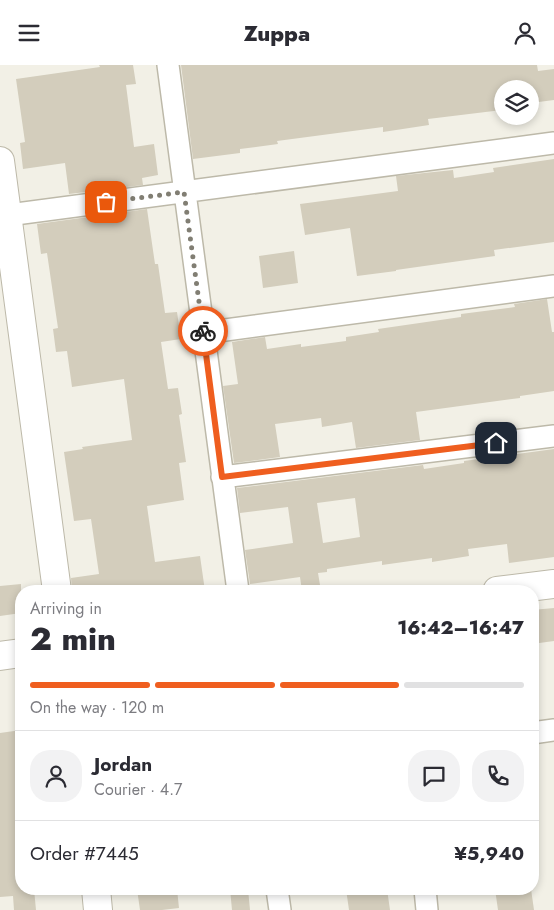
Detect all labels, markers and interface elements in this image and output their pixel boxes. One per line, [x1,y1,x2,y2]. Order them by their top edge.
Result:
text: Zuppa [244,17,310,49]
icon: menu [15,19,43,47]
icon: person [511,19,539,47]
map controls [494,80,539,125]
button: layers [494,80,539,125]
pin [85,181,127,223]
icon: bag [92,188,120,216]
courier [178,306,228,356]
icon: bike [189,317,217,345]
pin [475,422,517,464]
icon: home [482,429,510,457]
text: Arriving in [30,597,102,620]
text: 16:42–16:47 [397,614,524,641]
text: 2 min [30,616,116,662]
text: On the way · 120 m [30,696,164,719]
button: person [30,750,82,802]
button: chat [408,750,460,802]
button: phone [472,750,524,802]
text: Jordan [94,751,152,778]
text: Courier · 4.7 [94,778,182,801]
text: Order #7445 [30,840,139,867]
text: ¥5,940 [454,840,524,867]

